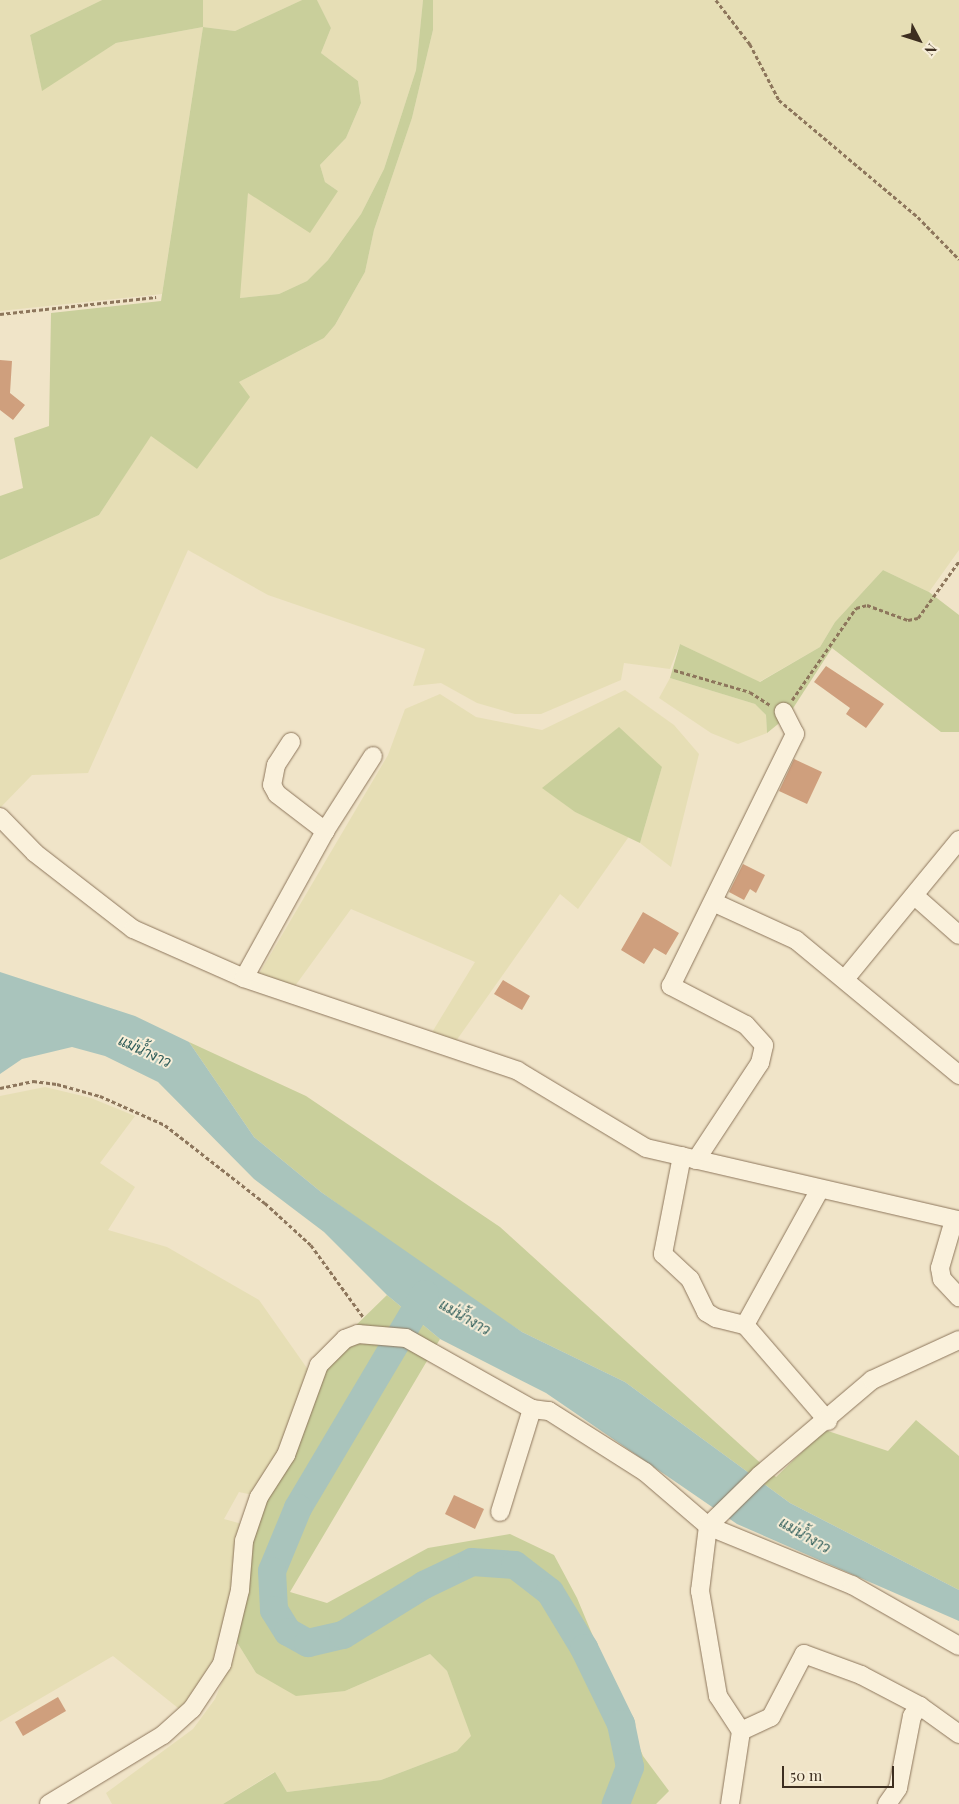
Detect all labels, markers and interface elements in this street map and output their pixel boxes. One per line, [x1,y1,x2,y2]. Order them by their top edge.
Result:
north arrow [894,15,944,65]
text: N [920,40,941,60]
water label: แม่น้ำงาว [116,1031,174,1071]
water label: แม่น้ำงาว [436,1295,494,1339]
water label: แม่น้ำงาว [776,1513,834,1557]
scale bar [784,1756,896,1788]
text: 50 m [790,1765,822,1785]

